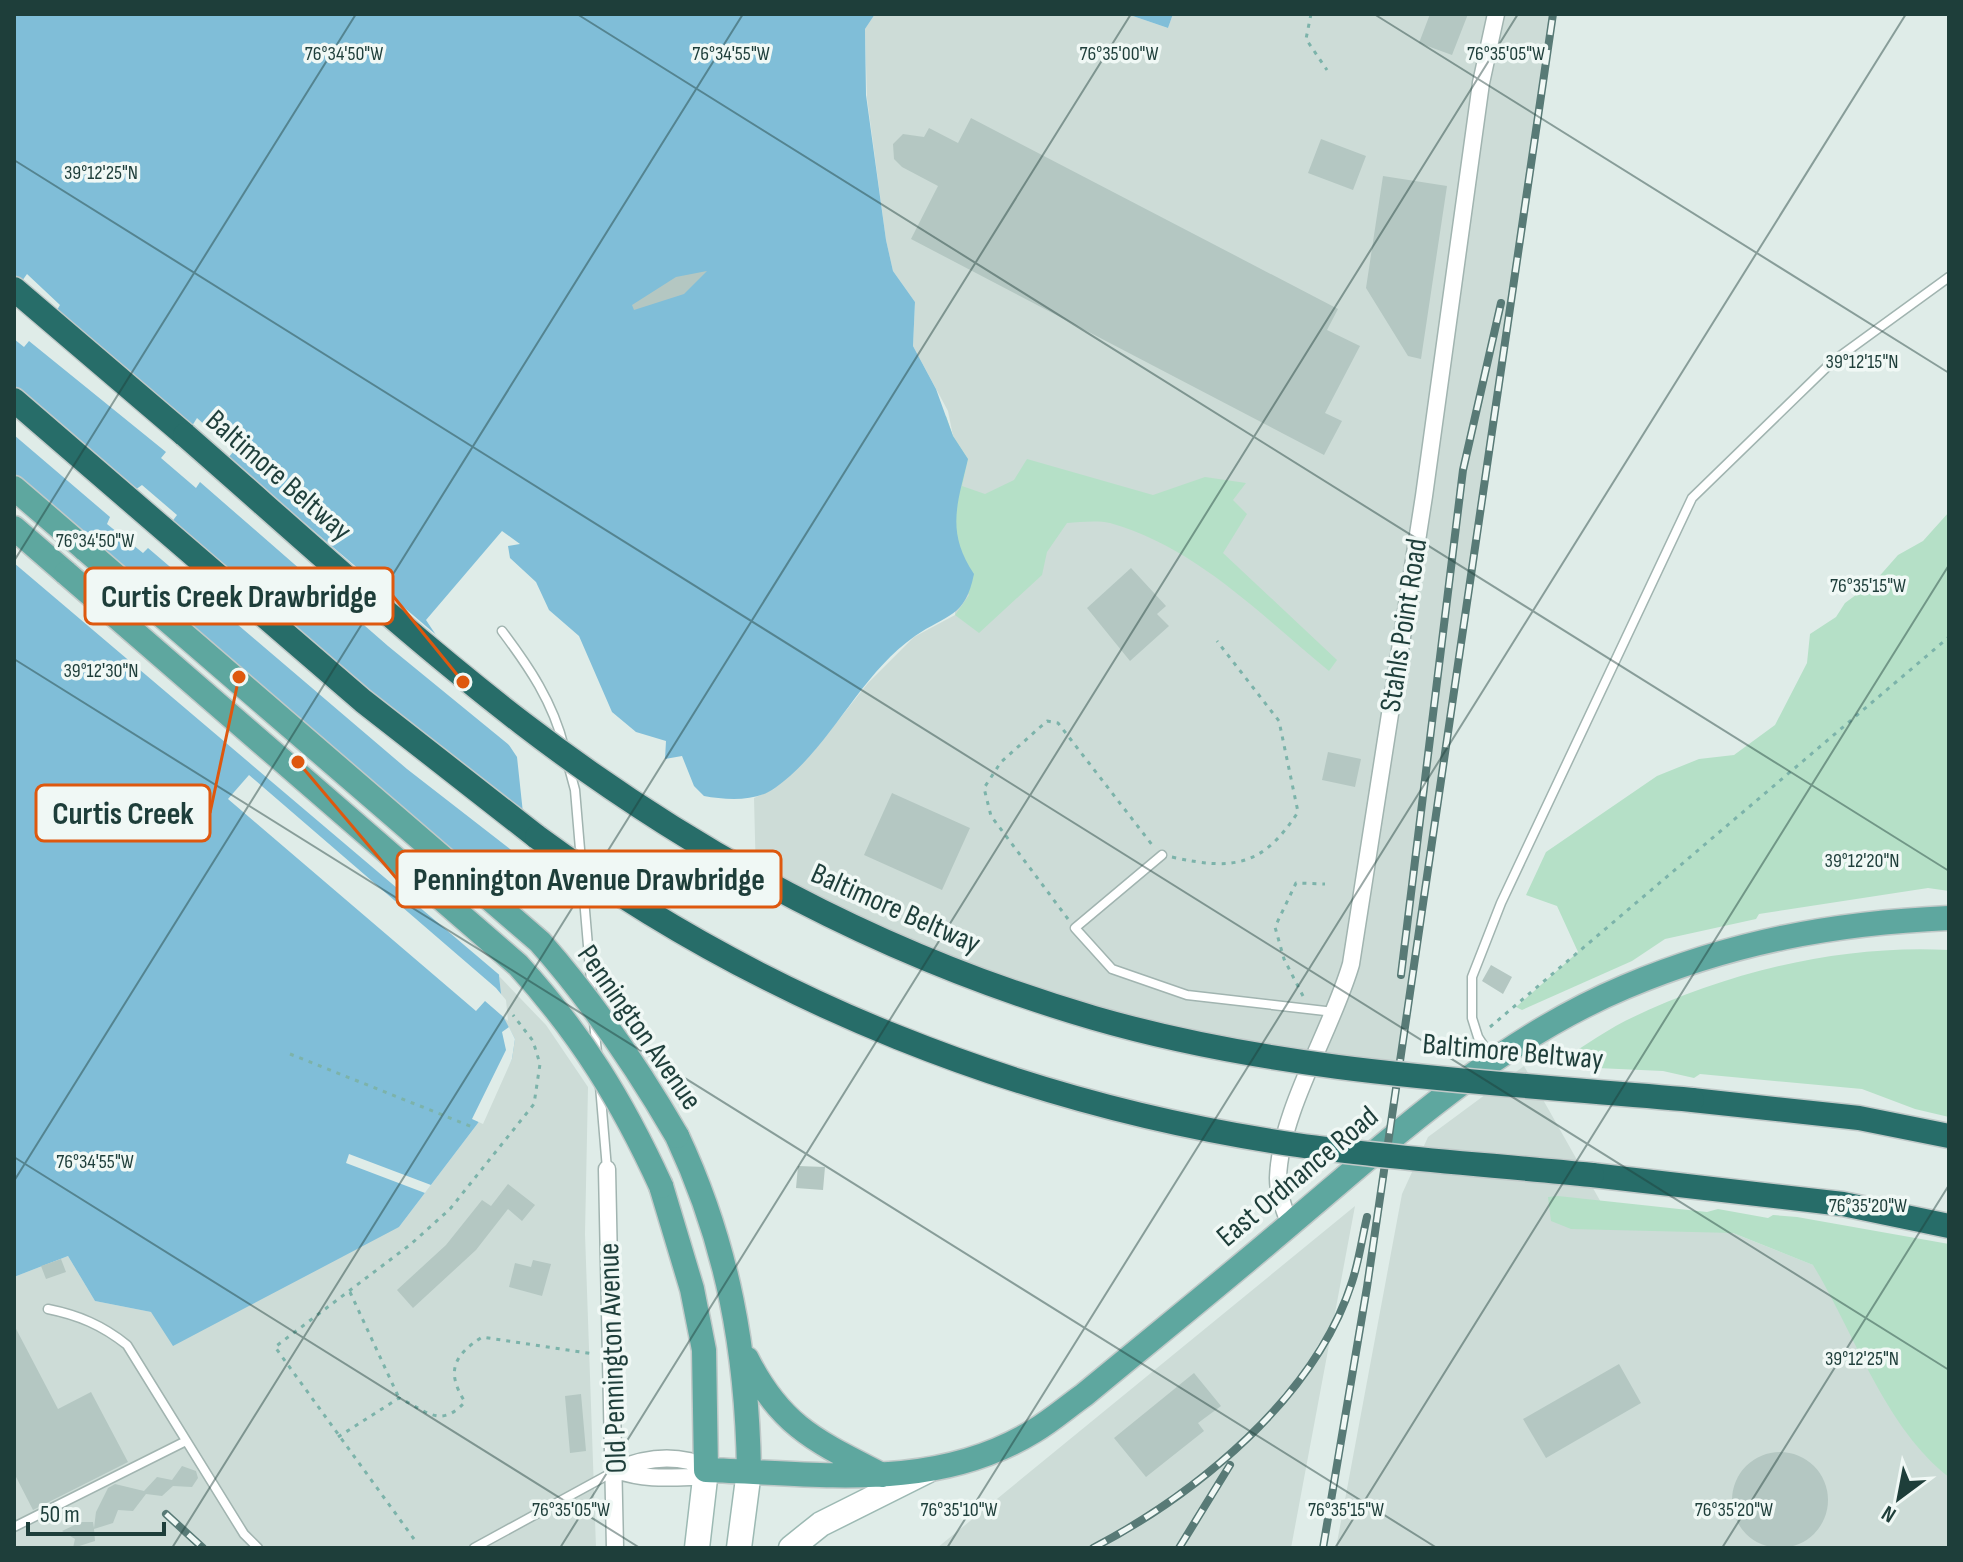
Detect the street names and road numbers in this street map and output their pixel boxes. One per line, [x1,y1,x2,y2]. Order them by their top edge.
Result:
street label: Baltimore Beltway [198,403,359,549]
street label: Stahls Point Road [1373,536,1435,714]
street label: Baltimore Beltway [805,856,986,962]
street label: Pennington Avenue [569,938,709,1117]
street label: Baltimore Beltway [1421,1026,1605,1078]
street label: East Ordnance Road [1210,1099,1386,1255]
street label: Old Pennington Avenue [591,1242,635,1474]

